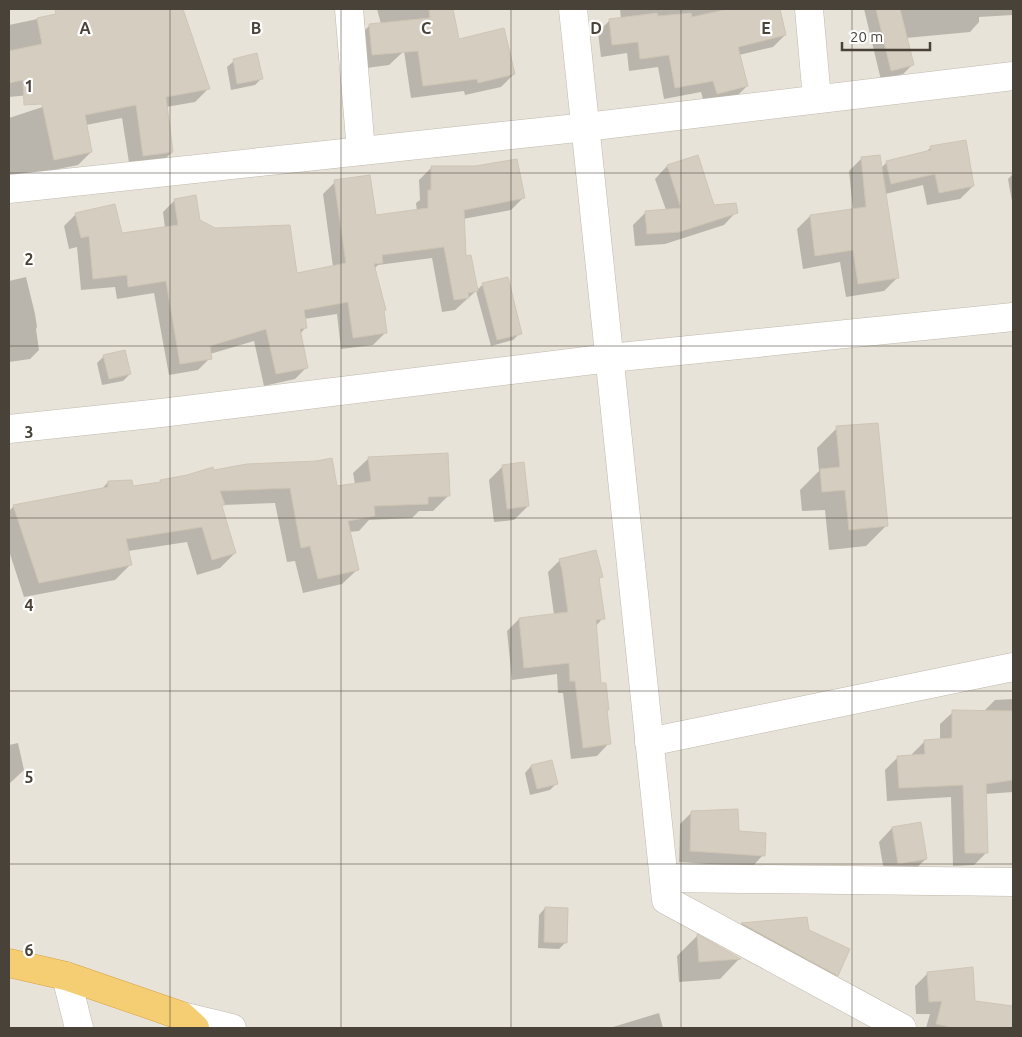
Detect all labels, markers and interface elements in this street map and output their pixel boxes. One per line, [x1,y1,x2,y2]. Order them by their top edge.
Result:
text: A [79,19,91,37]
text: B [251,19,261,37]
text: C [421,19,431,37]
text: D [590,19,602,37]
text: E [761,19,771,37]
scale bar [842,20,930,52]
text: 20 m [850,28,883,45]
text: 1 [24,77,34,95]
text: 2 [24,250,34,268]
text: 3 [24,423,34,441]
text: 4 [24,596,34,614]
text: 5 [24,768,34,786]
text: 6 [24,941,34,959]

